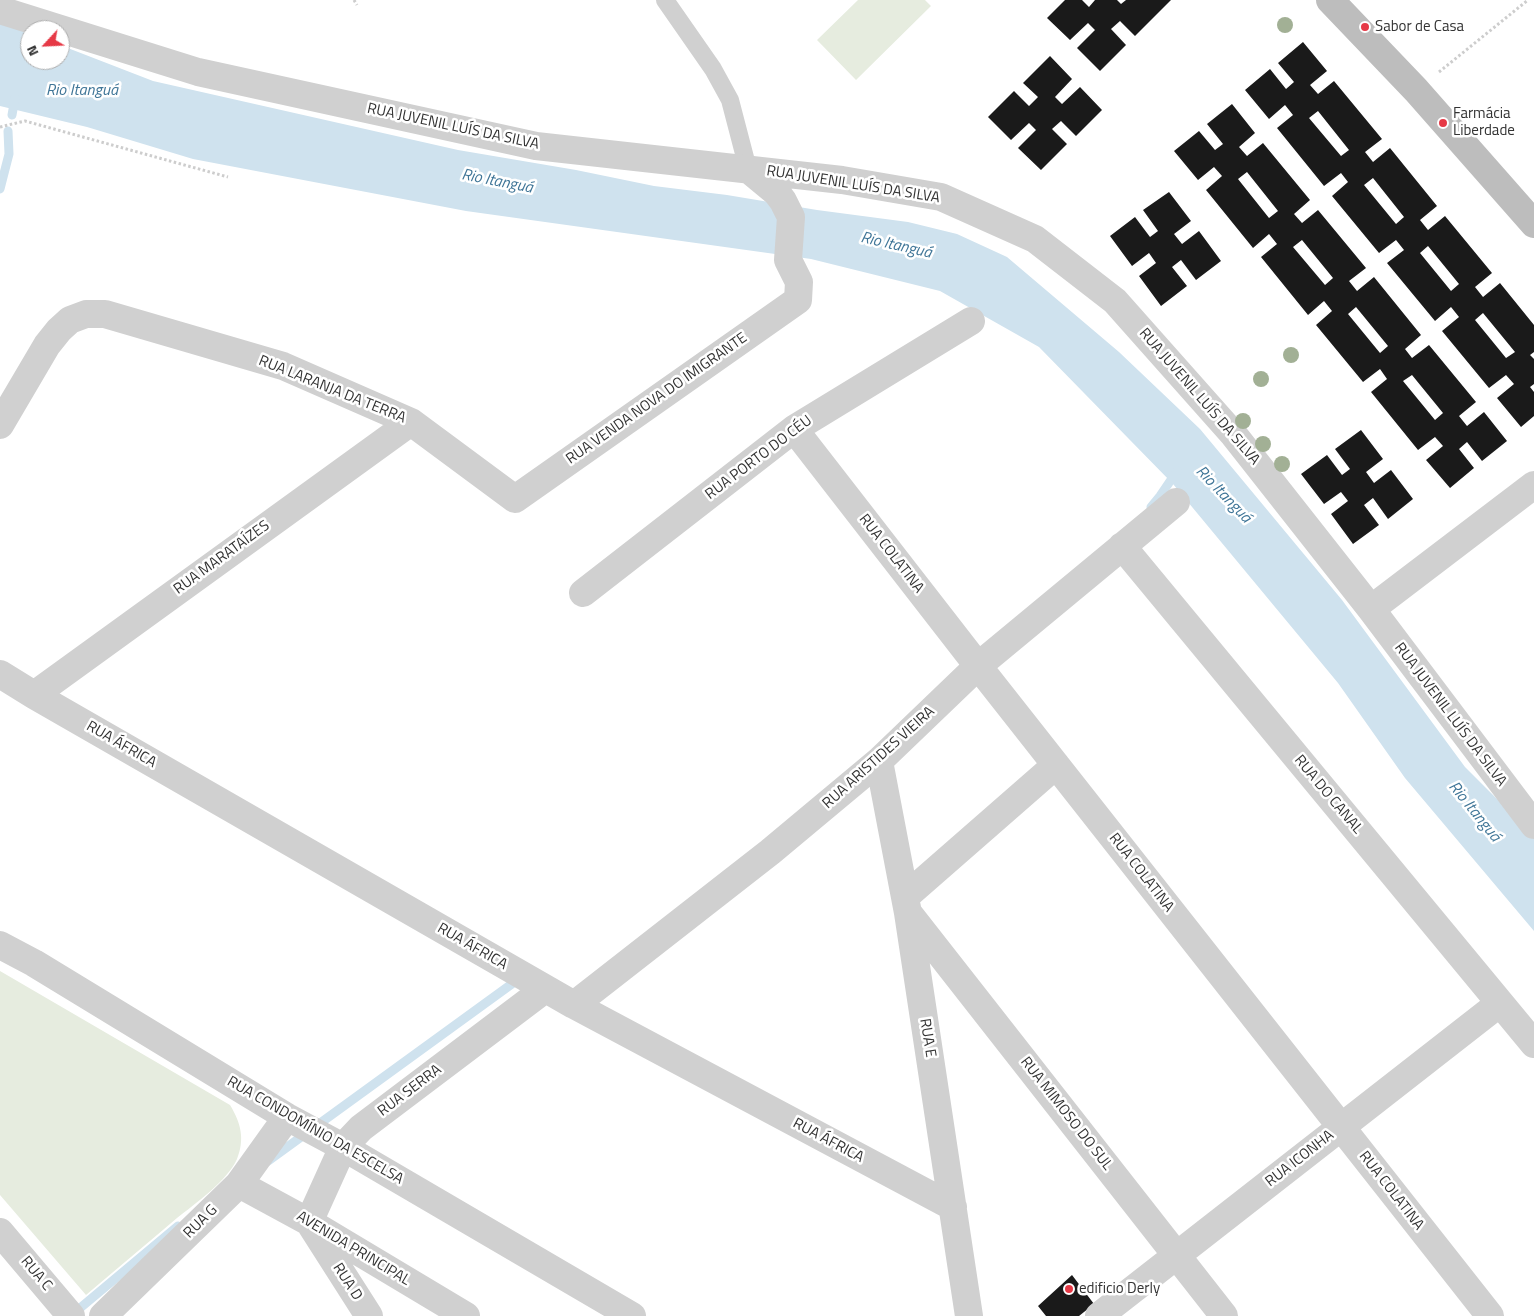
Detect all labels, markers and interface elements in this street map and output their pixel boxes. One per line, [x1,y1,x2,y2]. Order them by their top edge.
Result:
place label: Sabor de Casa [1375,18,1464,36]
north arrow [20,20,70,70]
marker: Sabor de Casa [1359,21,1371,33]
text: N [20,42,43,60]
water label: Rio Itanguá [46,81,118,101]
street label: RUA JUVENIL LUÍS DA SILVA [365,100,541,154]
place label: Farmácia Liberdade [1453,105,1515,140]
marker: Farmácia Liberdade [1437,117,1449,129]
street label: RUA JUVENIL LUÍS DA SILVA [765,162,941,208]
water label: Rio Itanguá [460,166,534,198]
water label: Rio Itanguá [859,229,933,263]
street label: RUA JUVENIL LUÍS DA SILVA [1135,325,1263,469]
street label: RUA VENDA NOVA DO IMIGRANTE [563,329,751,469]
street label: RUA LARANJA DA TERRA [256,352,408,428]
street label: RUA PORTO DO CÉU [702,412,816,504]
water label: Rio Itanguá [1191,462,1255,528]
street label: RUA COLATINA [855,511,927,597]
street label: RUA MARATAÍZES [171,517,273,599]
street label: RUA JUVENIL LUÍS DA SILVA [1390,640,1510,790]
street label: RUA ARISTIDES VIEIRA [819,703,939,813]
street label: RUA ÁFRICA [83,718,159,772]
street label: RUA DO CANAL [1290,752,1366,838]
water label: Rio Itanguá [1444,778,1504,846]
street label: RUA COLATINA [1105,830,1177,916]
street label: RUA ÁFRICA [434,920,510,974]
street label: RUA E [915,1017,939,1059]
street label: RUA MIMOSO DO SUL [1016,1054,1116,1174]
street label: RUA SERRA [375,1061,445,1121]
street label: RUA CONDOMÍNIO DA ESCELSA [224,1073,406,1189]
street label: RUA ÁFRICA [789,1115,867,1167]
street label: RUA ICONHA [1262,1127,1338,1191]
street label: RUA COLATINA [1355,1148,1427,1234]
street label: RUA G [180,1201,222,1243]
street label: AVENIDA PRINCIPAL [293,1208,413,1290]
street label: RUA C [17,1253,55,1295]
street label: RUA D [328,1260,366,1304]
place label: edificio Derly [1079,1280,1160,1298]
marker: edificio Derly [1063,1283,1075,1295]

